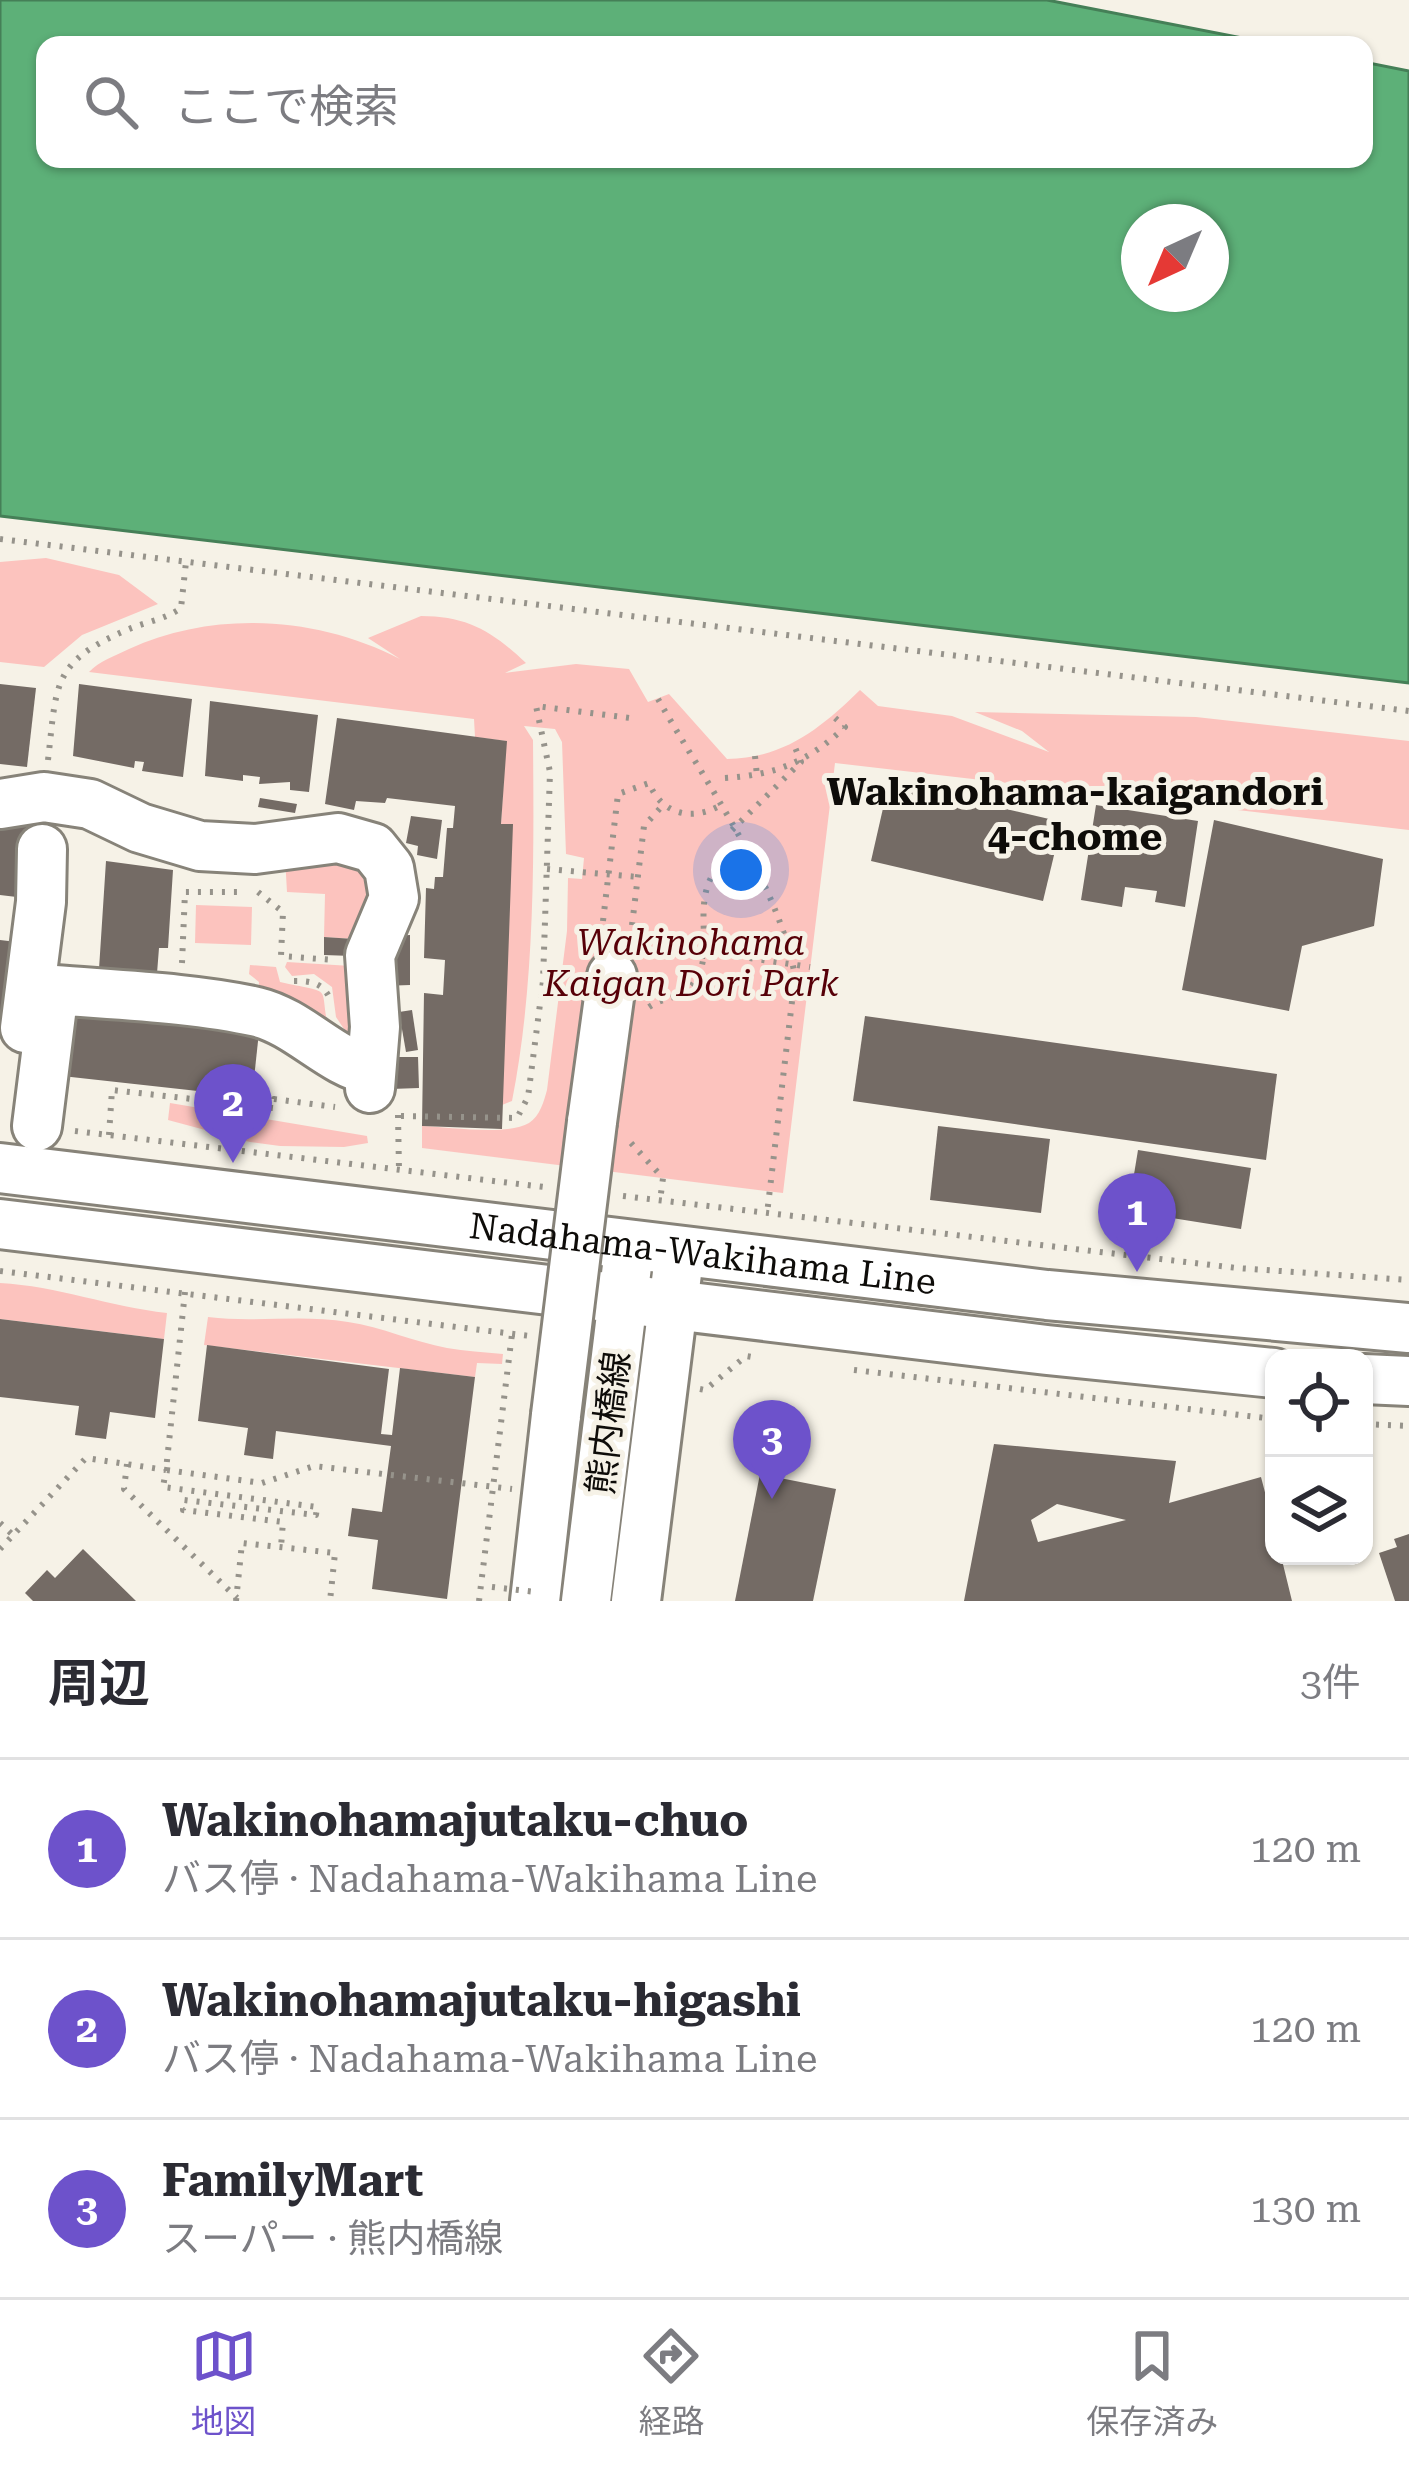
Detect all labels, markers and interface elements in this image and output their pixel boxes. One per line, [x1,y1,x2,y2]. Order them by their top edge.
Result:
search box [36,36,1373,168]
icon: search [78,69,144,135]
text: ここで検索 [174,80,399,133]
north arrow [1121,204,1229,312]
district label: Wakinohama-kaigandori 4-chome [827,769,1323,860]
your location [711,840,771,900]
park label: Wakinohama Kaigan Dori Park [542,922,839,1005]
pin: 2 [194,1064,272,1163]
pin: 1 [1098,1173,1176,1272]
street label: Nadahama-Wakihama Line [467,1205,938,1303]
street label: 熊内橋線 [579,1349,639,1497]
map controls [1265,1349,1373,1565]
button: locate [1265,1349,1373,1457]
pin: 3 [733,1400,811,1499]
button: layers [1265,1457,1373,1565]
text: 周辺 [48,1654,150,1713]
text: 3件 [1300,1660,1361,1706]
text: Wakinohamajutaku-chuo [162,1794,748,1847]
text: 1 [76,1826,98,1872]
text: 120 m [1250,1826,1361,1872]
text: バス停 · Nadahama-Wakihama Line [162,1856,817,1902]
text: Wakinohamajutaku-higashi [162,1974,801,2027]
text: 2 [76,2006,98,2052]
text: 120 m [1250,2006,1361,2052]
text: バス停 · Nadahama-Wakihama Line [162,2036,817,2082]
text: FamilyMart [162,2154,423,2207]
text: 3 [76,2186,98,2232]
text: 130 m [1250,2186,1361,2232]
text: スーパー · 熊内橋線 [162,2216,503,2262]
tab: 地図 [191,2323,257,2443]
tab: 経路 [638,2323,704,2443]
tab: 保存済み [1086,2323,1218,2443]

